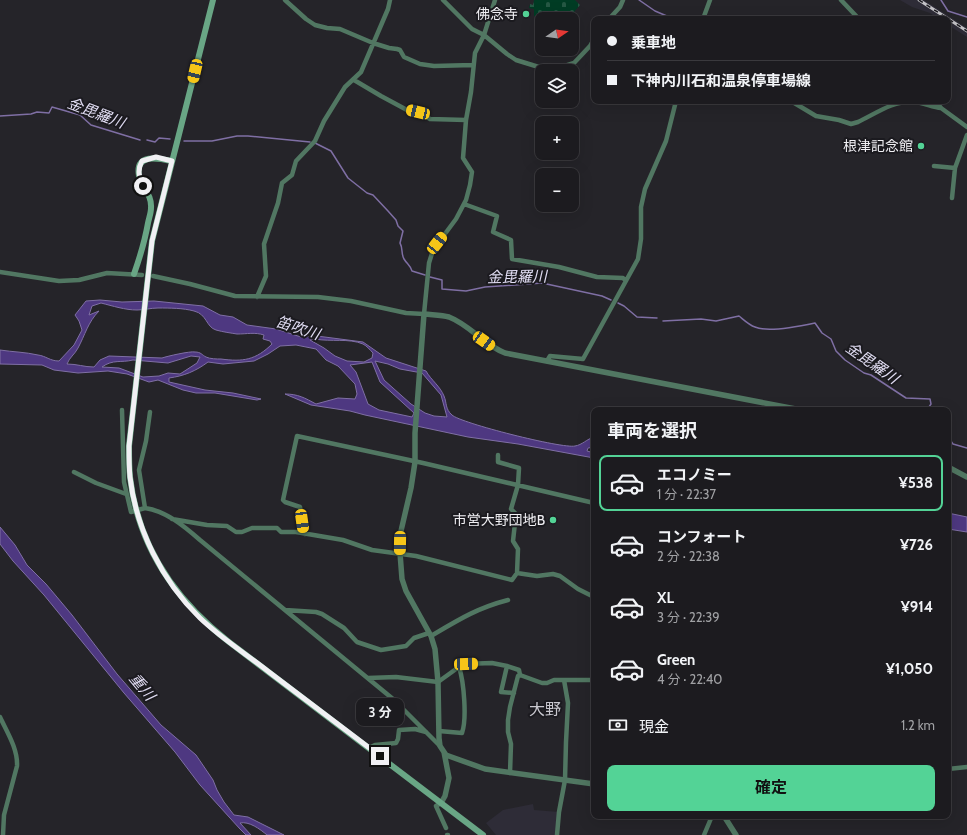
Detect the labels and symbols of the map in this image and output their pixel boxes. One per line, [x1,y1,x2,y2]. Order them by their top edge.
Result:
place label: 佛念寺 [476,5,518,23]
marker: 佛念寺 [521,9,531,19]
north arrow [535,12,579,56]
car [186,58,204,84]
water label: 金毘羅川 [65,94,129,133]
car [405,103,431,121]
place label: 根津記念館 [843,137,913,155]
marker: 根津記念館 [916,141,926,151]
route start [134,177,152,195]
car [425,230,449,256]
water label: 金毘羅川 [487,267,549,287]
water label: 笛吹川 [274,312,324,344]
car [471,329,497,353]
water label: 金毘羅川 [842,338,903,389]
car [294,508,310,534]
place label: 市営大野団地B [453,511,545,529]
marker: 市営大野団地B [548,515,558,525]
car [394,531,406,555]
car [454,658,478,670]
water label: 重川 [125,670,160,706]
callout: 3 分 [356,698,404,726]
district label: 大野 [529,700,561,719]
route end [371,747,389,765]

